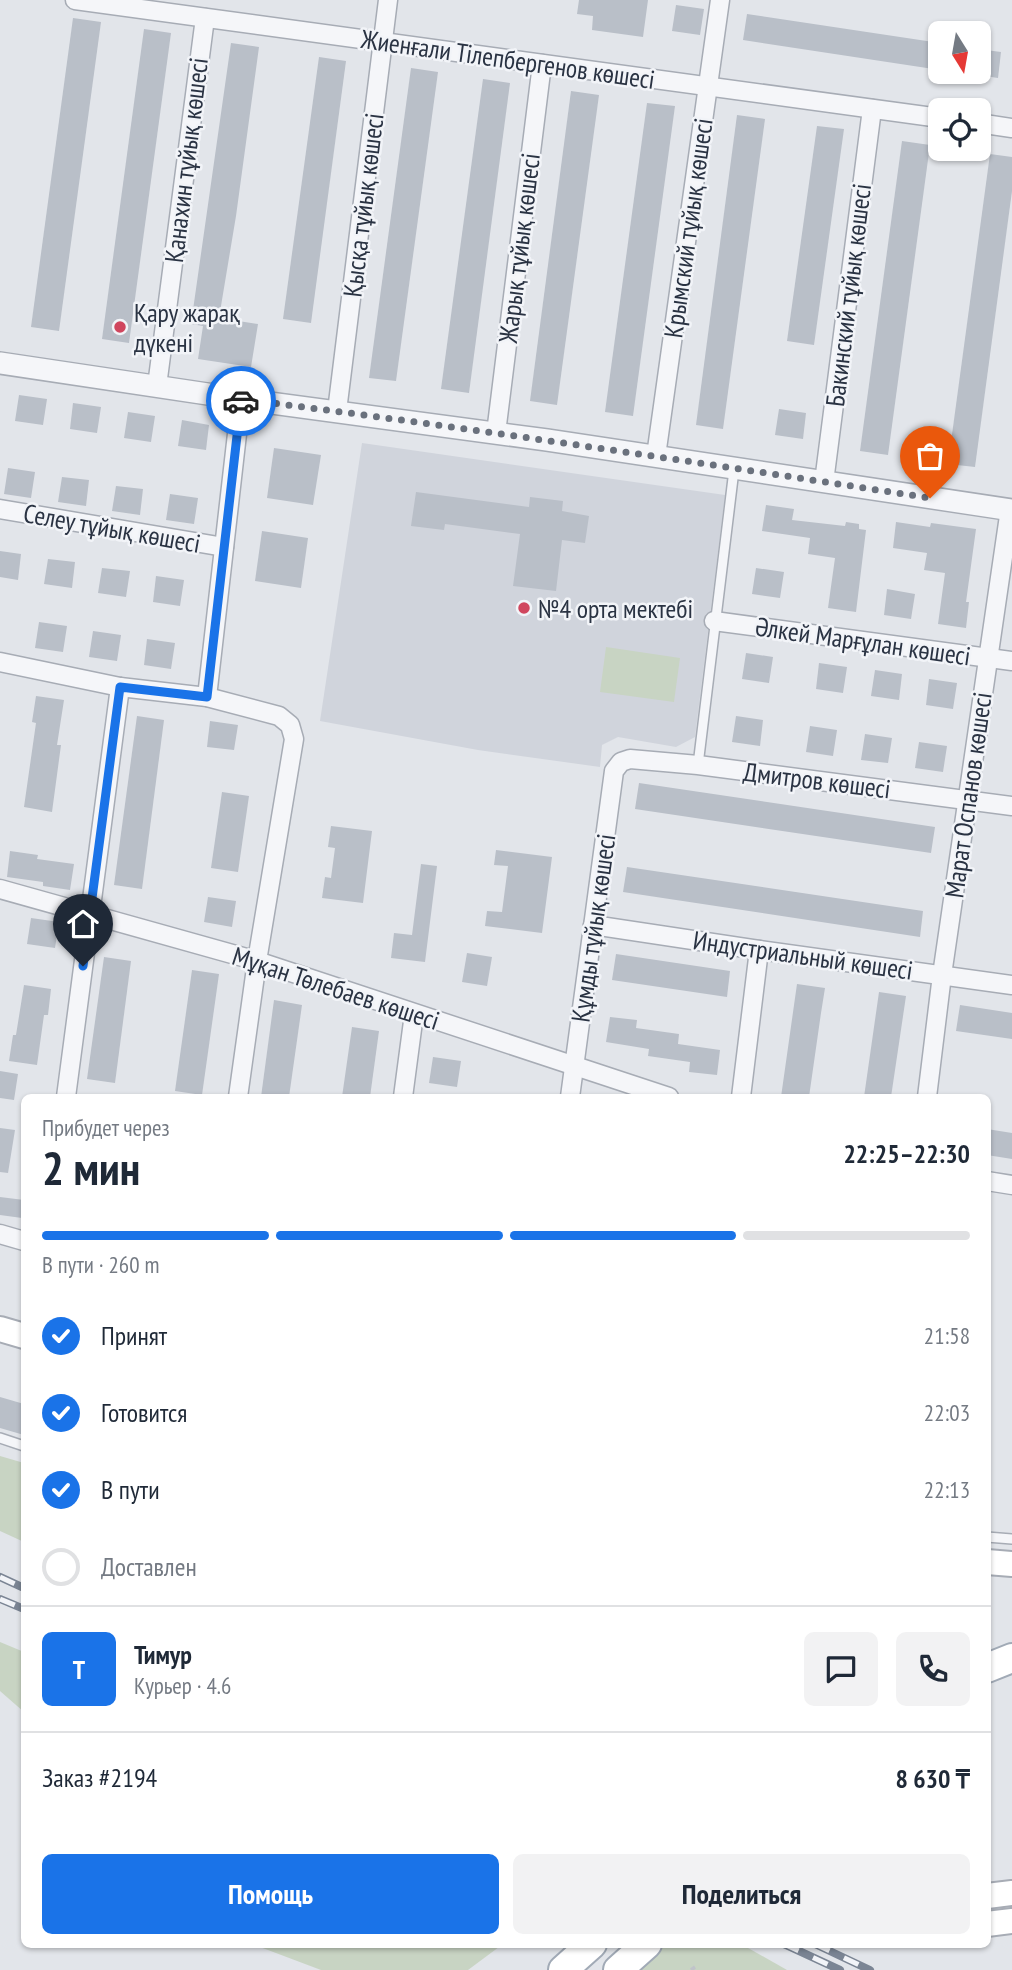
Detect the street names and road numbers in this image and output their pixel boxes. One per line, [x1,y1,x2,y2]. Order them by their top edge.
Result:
street label: Жиенғали Тілепбергенов көшесі [358,22,657,96]
street label: Қанахин тұйық көшесі [157,56,215,264]
street label: Қысқа тұйық көшесі [335,111,391,299]
street label: Крымский тұйық көшесі [656,116,720,340]
street label: Жарық тұйық көшесі [491,151,547,346]
street label: Бакинский тұйық көшесі [818,182,878,408]
street label: Селеу тұйық көшесі [21,496,203,560]
street label: Әлкей Марғұлан көшесі [753,610,973,672]
street label: Марат Оспанов көшесі [937,690,999,900]
street label: Дмитров көшесі [742,755,892,805]
street label: Құмды тұйық көшесі [563,832,623,1024]
street label: Индустриальный көшесі [691,923,915,987]
street label: Мұқан Төлебаев көшесі [228,939,444,1037]

